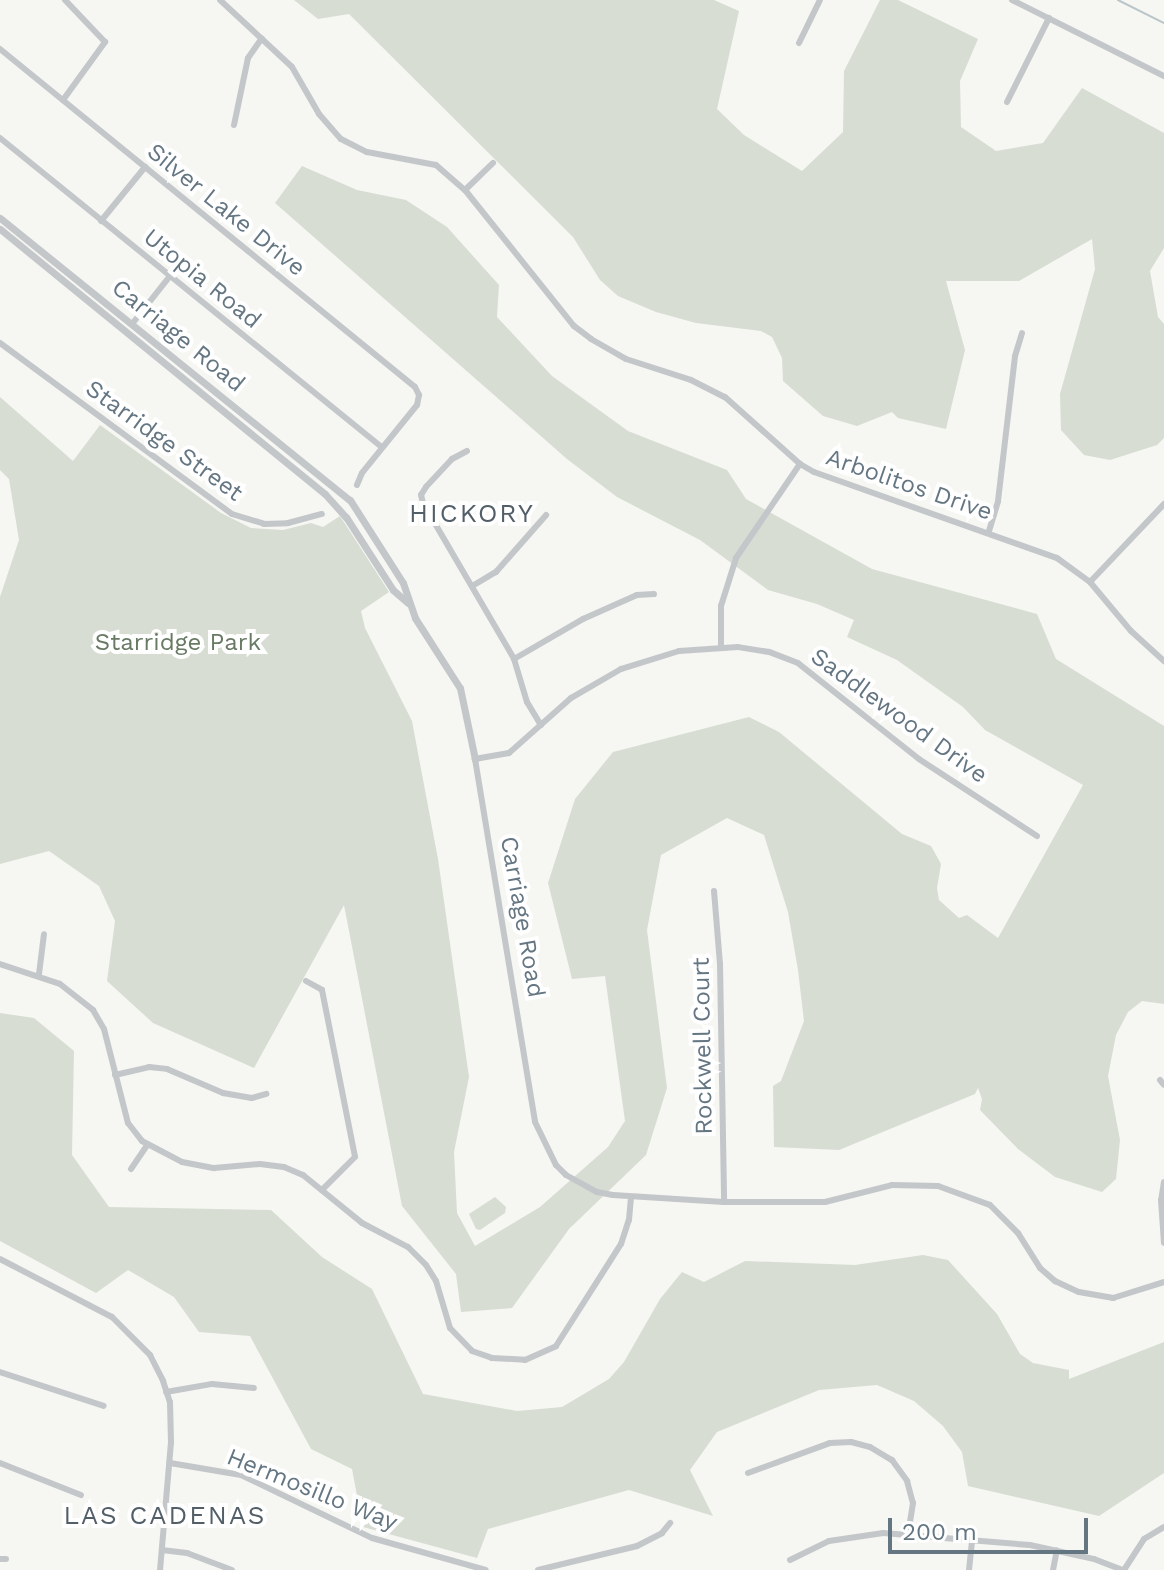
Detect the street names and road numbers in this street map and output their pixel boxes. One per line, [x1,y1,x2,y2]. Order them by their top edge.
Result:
street label: Silver Lake Drive [141,137,311,283]
street label: Utopia Road [137,223,267,335]
street label: Carriage Road [106,274,250,398]
street label: Starridge Street [80,374,248,508]
street label: Arbolitos Drive [822,443,996,527]
street label: Saddlewood Drive [805,642,993,790]
street label: Carriage Road [494,834,550,1000]
street label: Rockwell Court [687,957,719,1135]
street label: Hermosillo Way [222,1443,402,1537]

